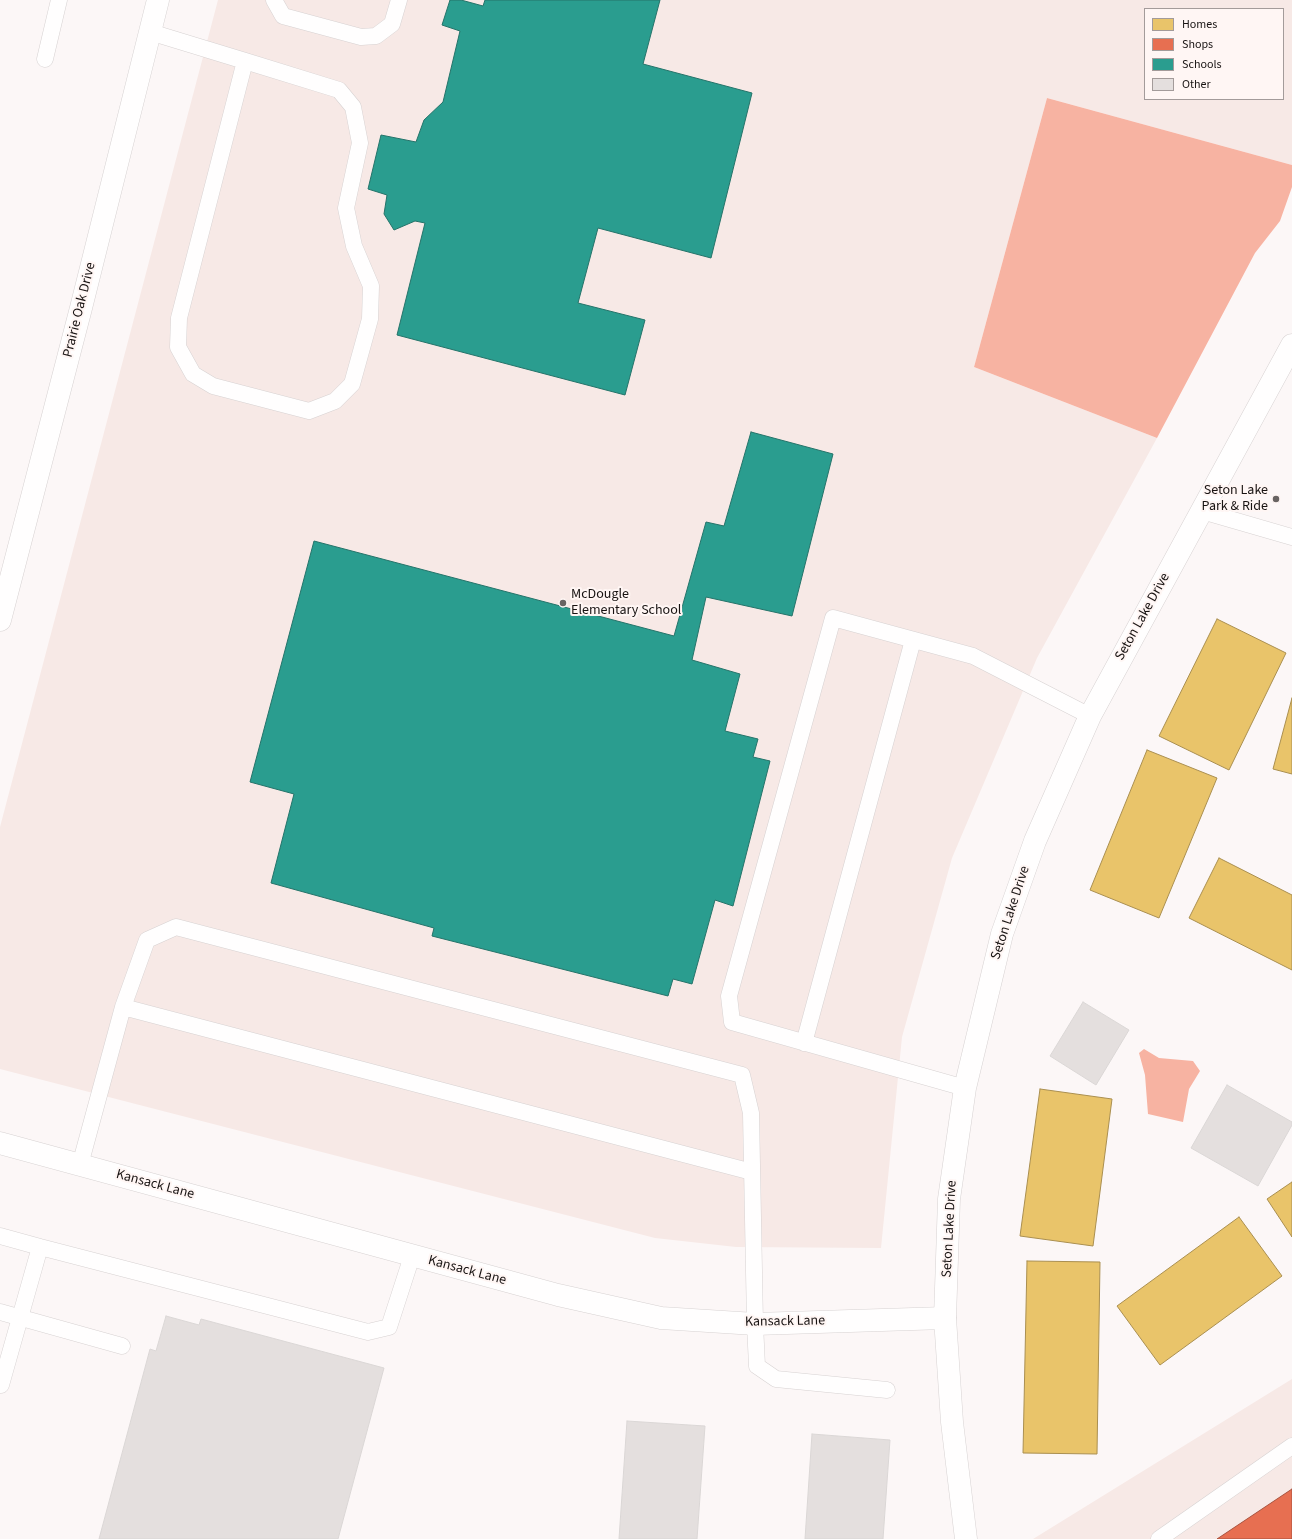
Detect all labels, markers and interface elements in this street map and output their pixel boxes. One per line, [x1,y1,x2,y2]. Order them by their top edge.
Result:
legend [1144,8,1284,100]
text: Homes [1182,16,1217,33]
text: Shops [1182,36,1213,53]
text: Schools [1182,56,1222,73]
text: Other [1182,76,1211,93]
street label: Prairie Oak Drive [60,261,100,359]
place label: Seton Lake Park & Ride [1202,483,1268,516]
marker: Seton Lake Park & Ride [1271,494,1281,504]
street label: Seton Lake Drive [1112,570,1174,664]
place label: McDougle Elementary School [571,587,681,620]
marker: McDougle Elementary School [558,598,568,608]
street label: Seton Lake Drive [988,864,1034,962]
street label: Kansack Lane [114,1166,196,1204]
street label: Seton Lake Drive [939,1180,961,1278]
street label: Kansack Lane [426,1252,508,1290]
street label: Kansack Lane [745,1313,825,1331]

